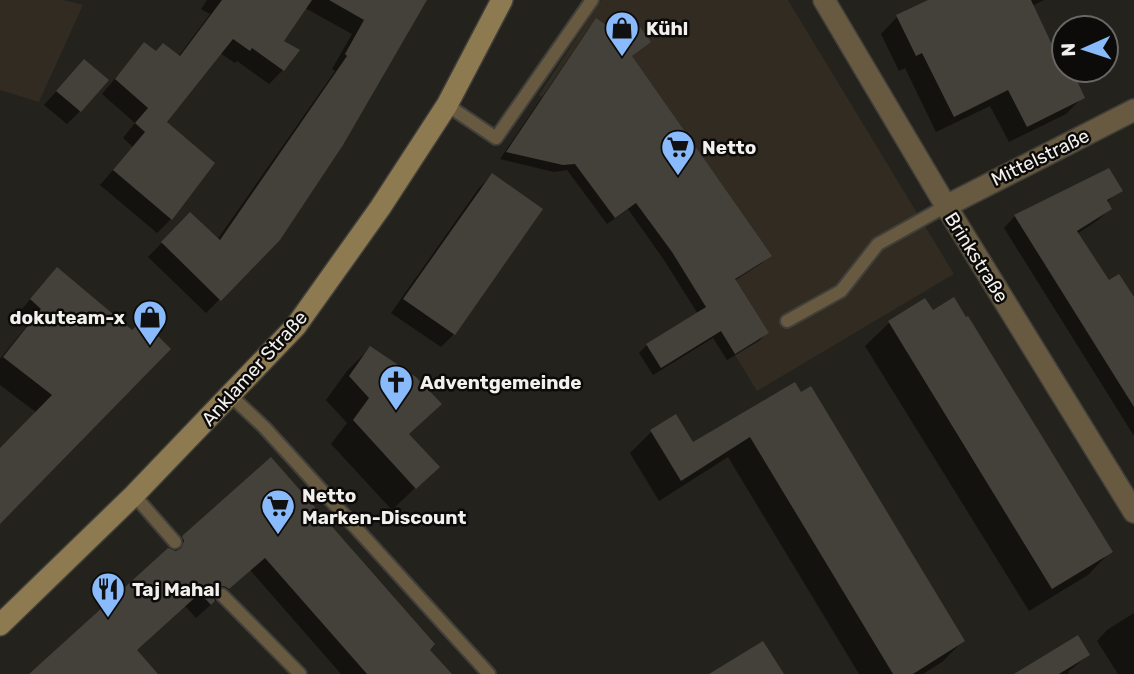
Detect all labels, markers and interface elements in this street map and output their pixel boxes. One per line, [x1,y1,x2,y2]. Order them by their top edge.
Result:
shop icon: Kühl [603,9,641,58]
north arrow [1050,14,1120,84]
place label: Kühl [646,17,688,40]
text: N [1057,42,1080,57]
street label: Mittelstraße [987,124,1093,191]
supermarket icon: Netto [659,128,697,177]
place label: Netto [702,136,756,159]
street label: Brinkstraße [940,208,1013,307]
shop icon: dokuteam-x [131,298,169,347]
place label: dokuteam-x [10,306,125,329]
street label: Anklamer Straße [197,306,312,431]
church icon: Adventgemeinde [377,363,415,412]
place label: Adventgemeinde [420,371,582,394]
place label: Netto Marken-Discount [302,484,466,529]
supermarket icon: Netto Marken-Discount [259,487,297,536]
restaurant icon: Taj Mahal [89,570,127,619]
place label: Taj Mahal [132,578,220,601]

